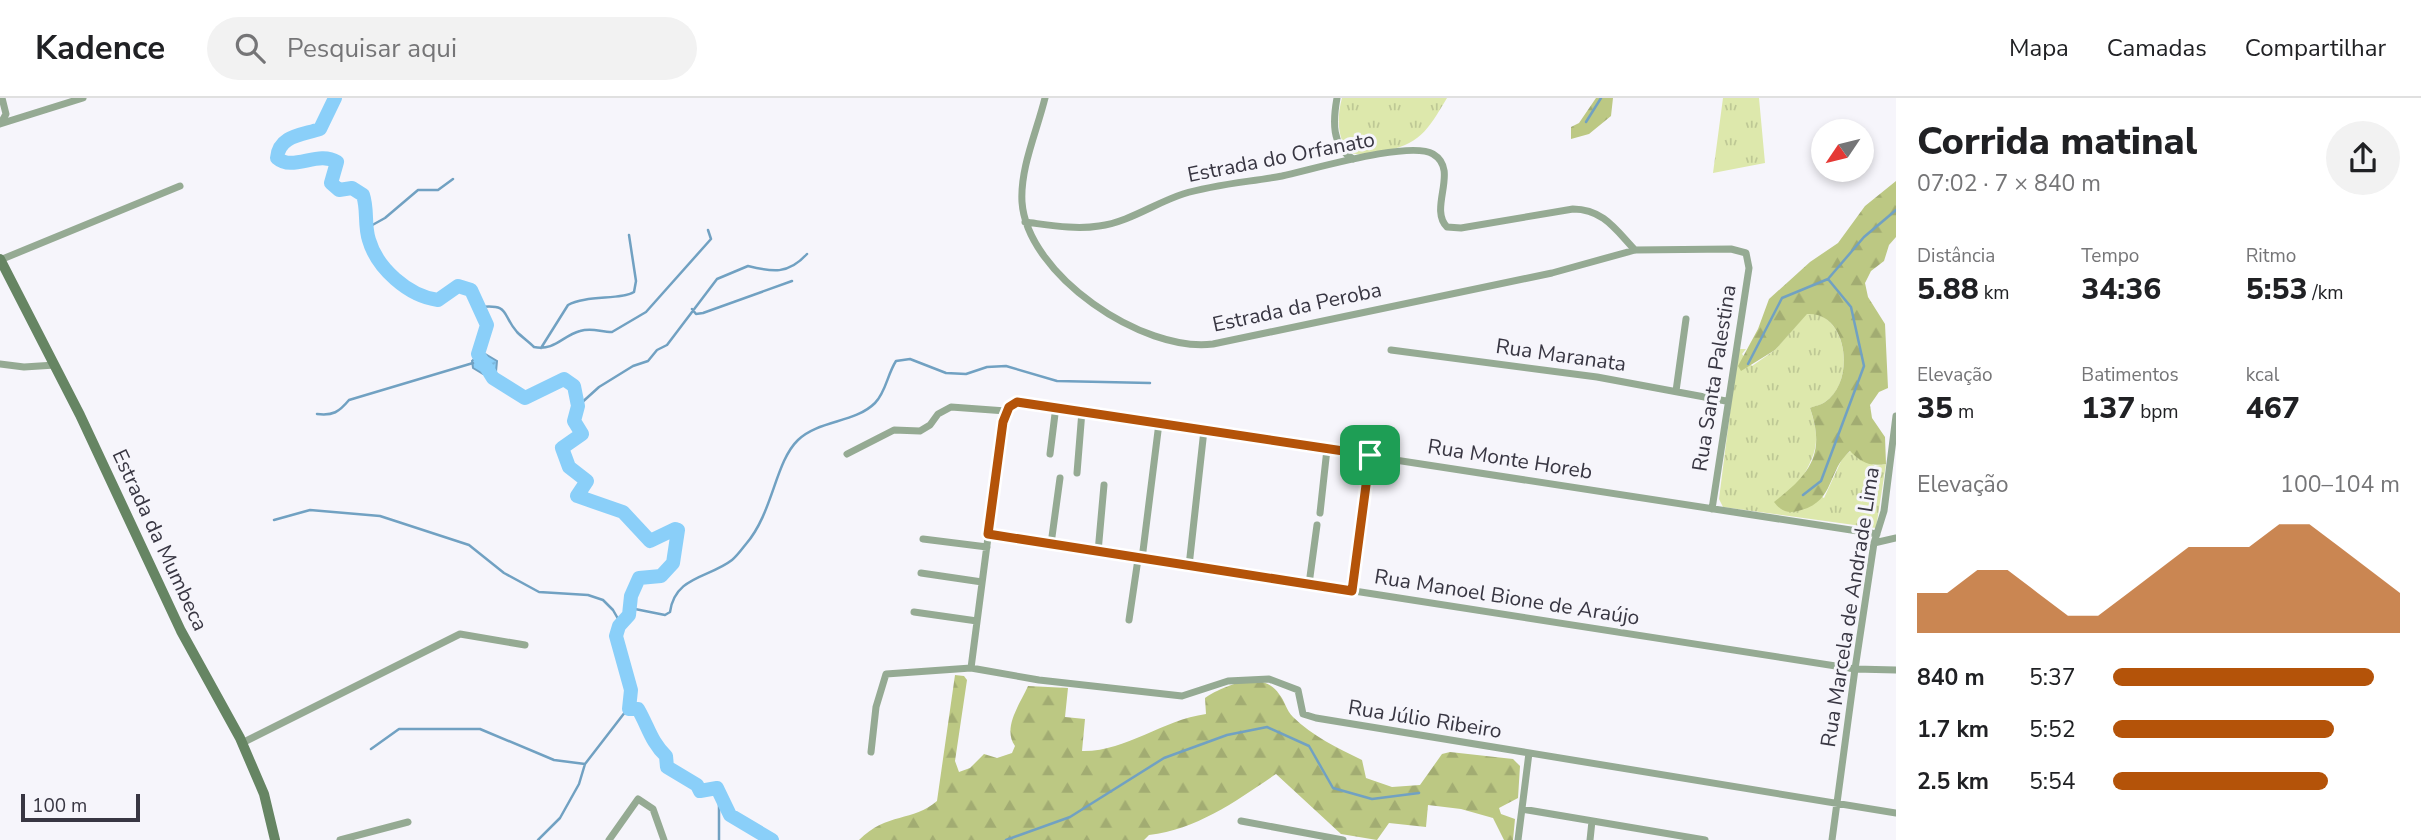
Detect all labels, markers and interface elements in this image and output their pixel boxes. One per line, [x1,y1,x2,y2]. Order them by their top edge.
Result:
search box [207,17,697,80]
text: Kadence [35,26,165,71]
icon: search [231,29,269,67]
text: Pesquisar aqui [287,31,457,66]
text: Mapa [2009,32,2069,64]
text: Camadas [2107,32,2207,64]
text: Compartilhar [2245,32,2386,64]
text: Corrida matinal [1917,116,2197,167]
north arrow [1811,119,1874,182]
map controls [1811,119,1874,182]
button: share [2326,121,2400,195]
street label: Estrada do Orfanato [1185,125,1377,189]
text: 07:02 · 7 × 840 m [1917,168,2101,199]
text: Distância [1917,243,1995,269]
text: Tempo [2081,243,2139,269]
text: Ritmo [2246,243,2296,269]
text: 5.88 [1917,269,1979,310]
text: 34:36 [2081,269,2161,310]
text: 5:53 [2246,269,2307,310]
street label: Estrada da Peroba [1210,275,1384,339]
text: km [1979,280,2009,306]
text: /km [2307,280,2343,306]
street label: Rua Santa Palestina [1685,283,1743,473]
street label: Rua Maranata [1494,332,1628,378]
text: Elevação [1917,362,1993,388]
text: Batimentos [2081,362,2179,388]
text: kcal [2246,362,2279,388]
text: 35 [1917,388,1953,429]
text: 137 [2081,388,2135,429]
text: 467 [2246,388,2300,429]
text: m [1953,399,1974,425]
text: bpm [2135,399,2179,425]
pin [1340,425,1400,485]
street label: Rua Monte Horeb [1426,432,1594,486]
icon: arrive [1351,436,1389,474]
street label: Estrada da Mumbeca [106,445,214,635]
street label: Rua Marcela de Andrade Lima [1814,465,1886,749]
text: Elevação [1917,469,2009,500]
text: 100–104 m [2280,469,2400,500]
street label: Rua Manoel Bione de Araújo [1372,562,1642,632]
text: 840 m [1917,662,1985,693]
text: 5:37 [2029,662,2076,693]
street label: Rua Júlio Ribeiro [1346,693,1504,745]
text: 1.7 km [1917,714,1989,745]
text: 5:52 [2029,714,2076,745]
text: 2.5 km [1917,766,1989,797]
text: 5:54 [2029,766,2076,797]
scale bar [21,791,140,823]
text: 100 m [32,793,87,819]

